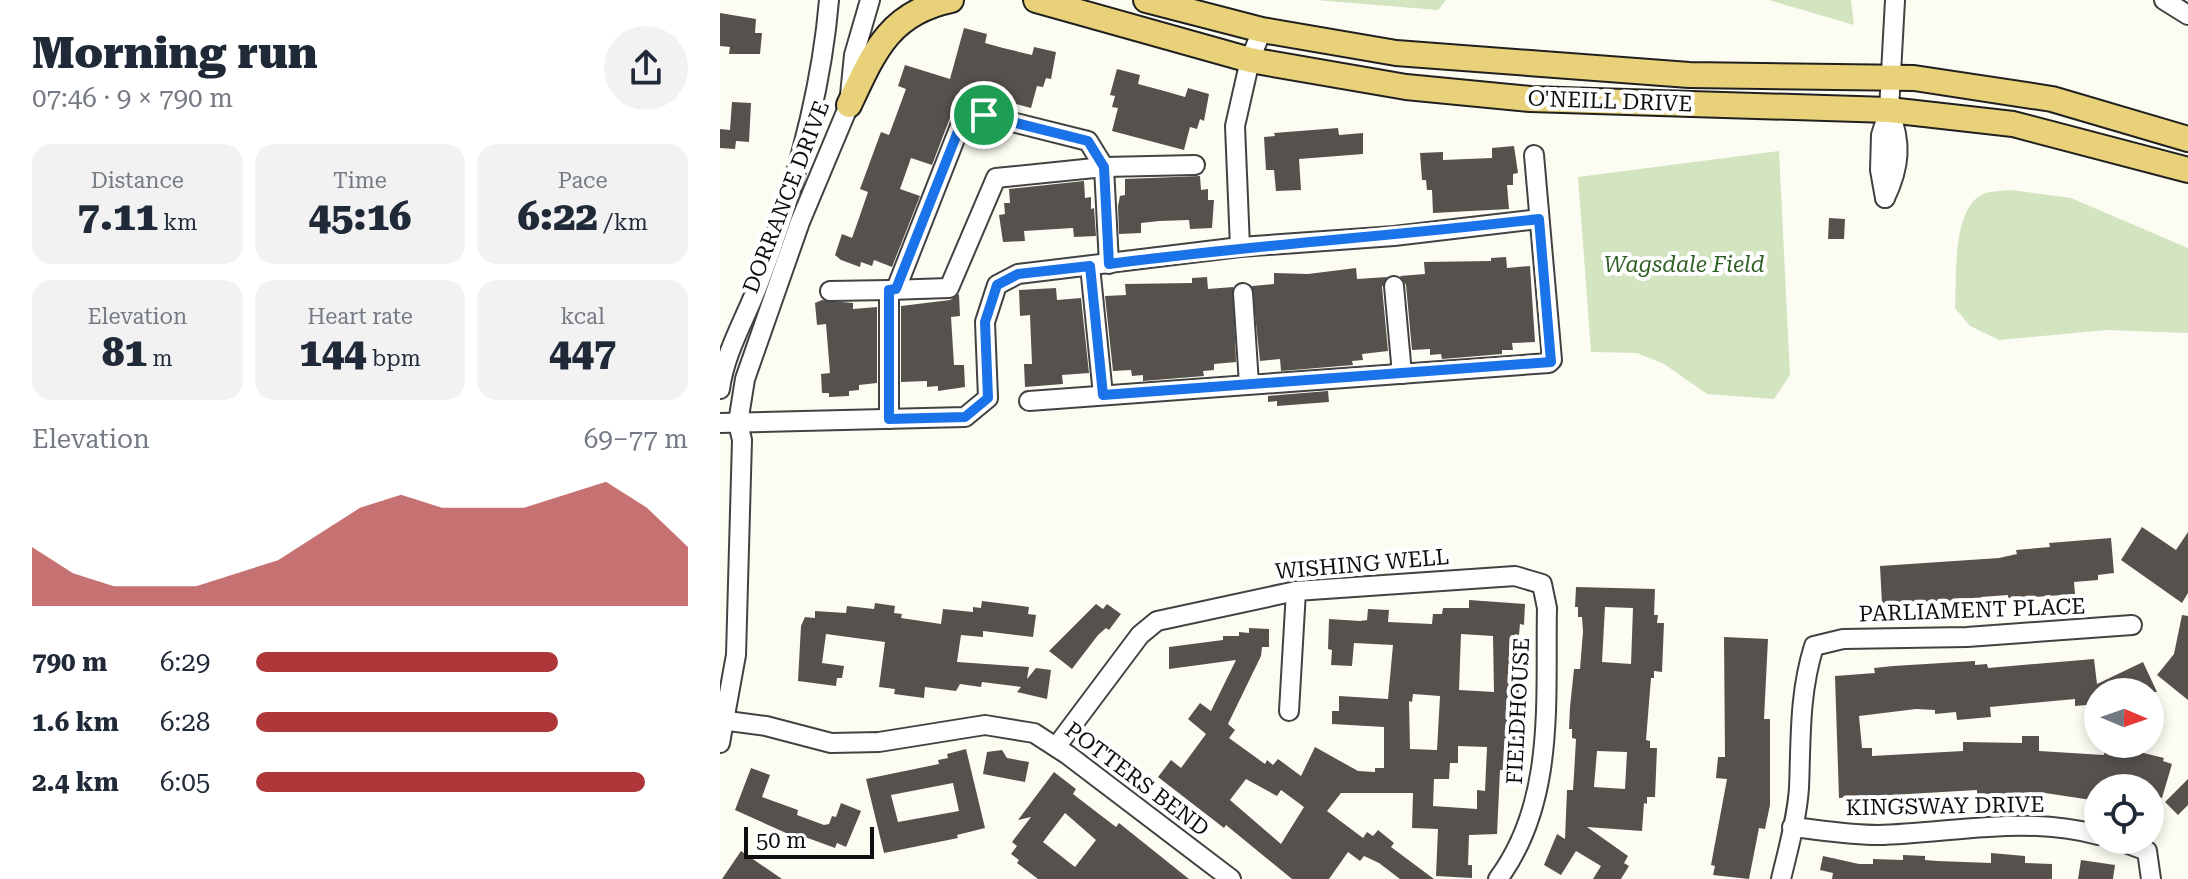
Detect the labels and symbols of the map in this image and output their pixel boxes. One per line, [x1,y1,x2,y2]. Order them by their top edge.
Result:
pin [950,81,1018,149]
street label: O'NEILL DRIVE [1527,86,1693,116]
street label: DORRANCE DRIVE [738,97,834,297]
park label: Wagsdale Field [1604,252,1765,277]
street label: WISHING WELL [1274,544,1450,584]
street label: PARLIAMENT PLACE [1858,594,2086,626]
street label: FIELDHOUSE [1502,637,1534,785]
north arrow [2084,678,2164,758]
street label: POTTERS BEND [1060,717,1214,841]
street label: KINGSWAY DRIVE [1845,792,2045,820]
scale bar [744,823,874,859]

